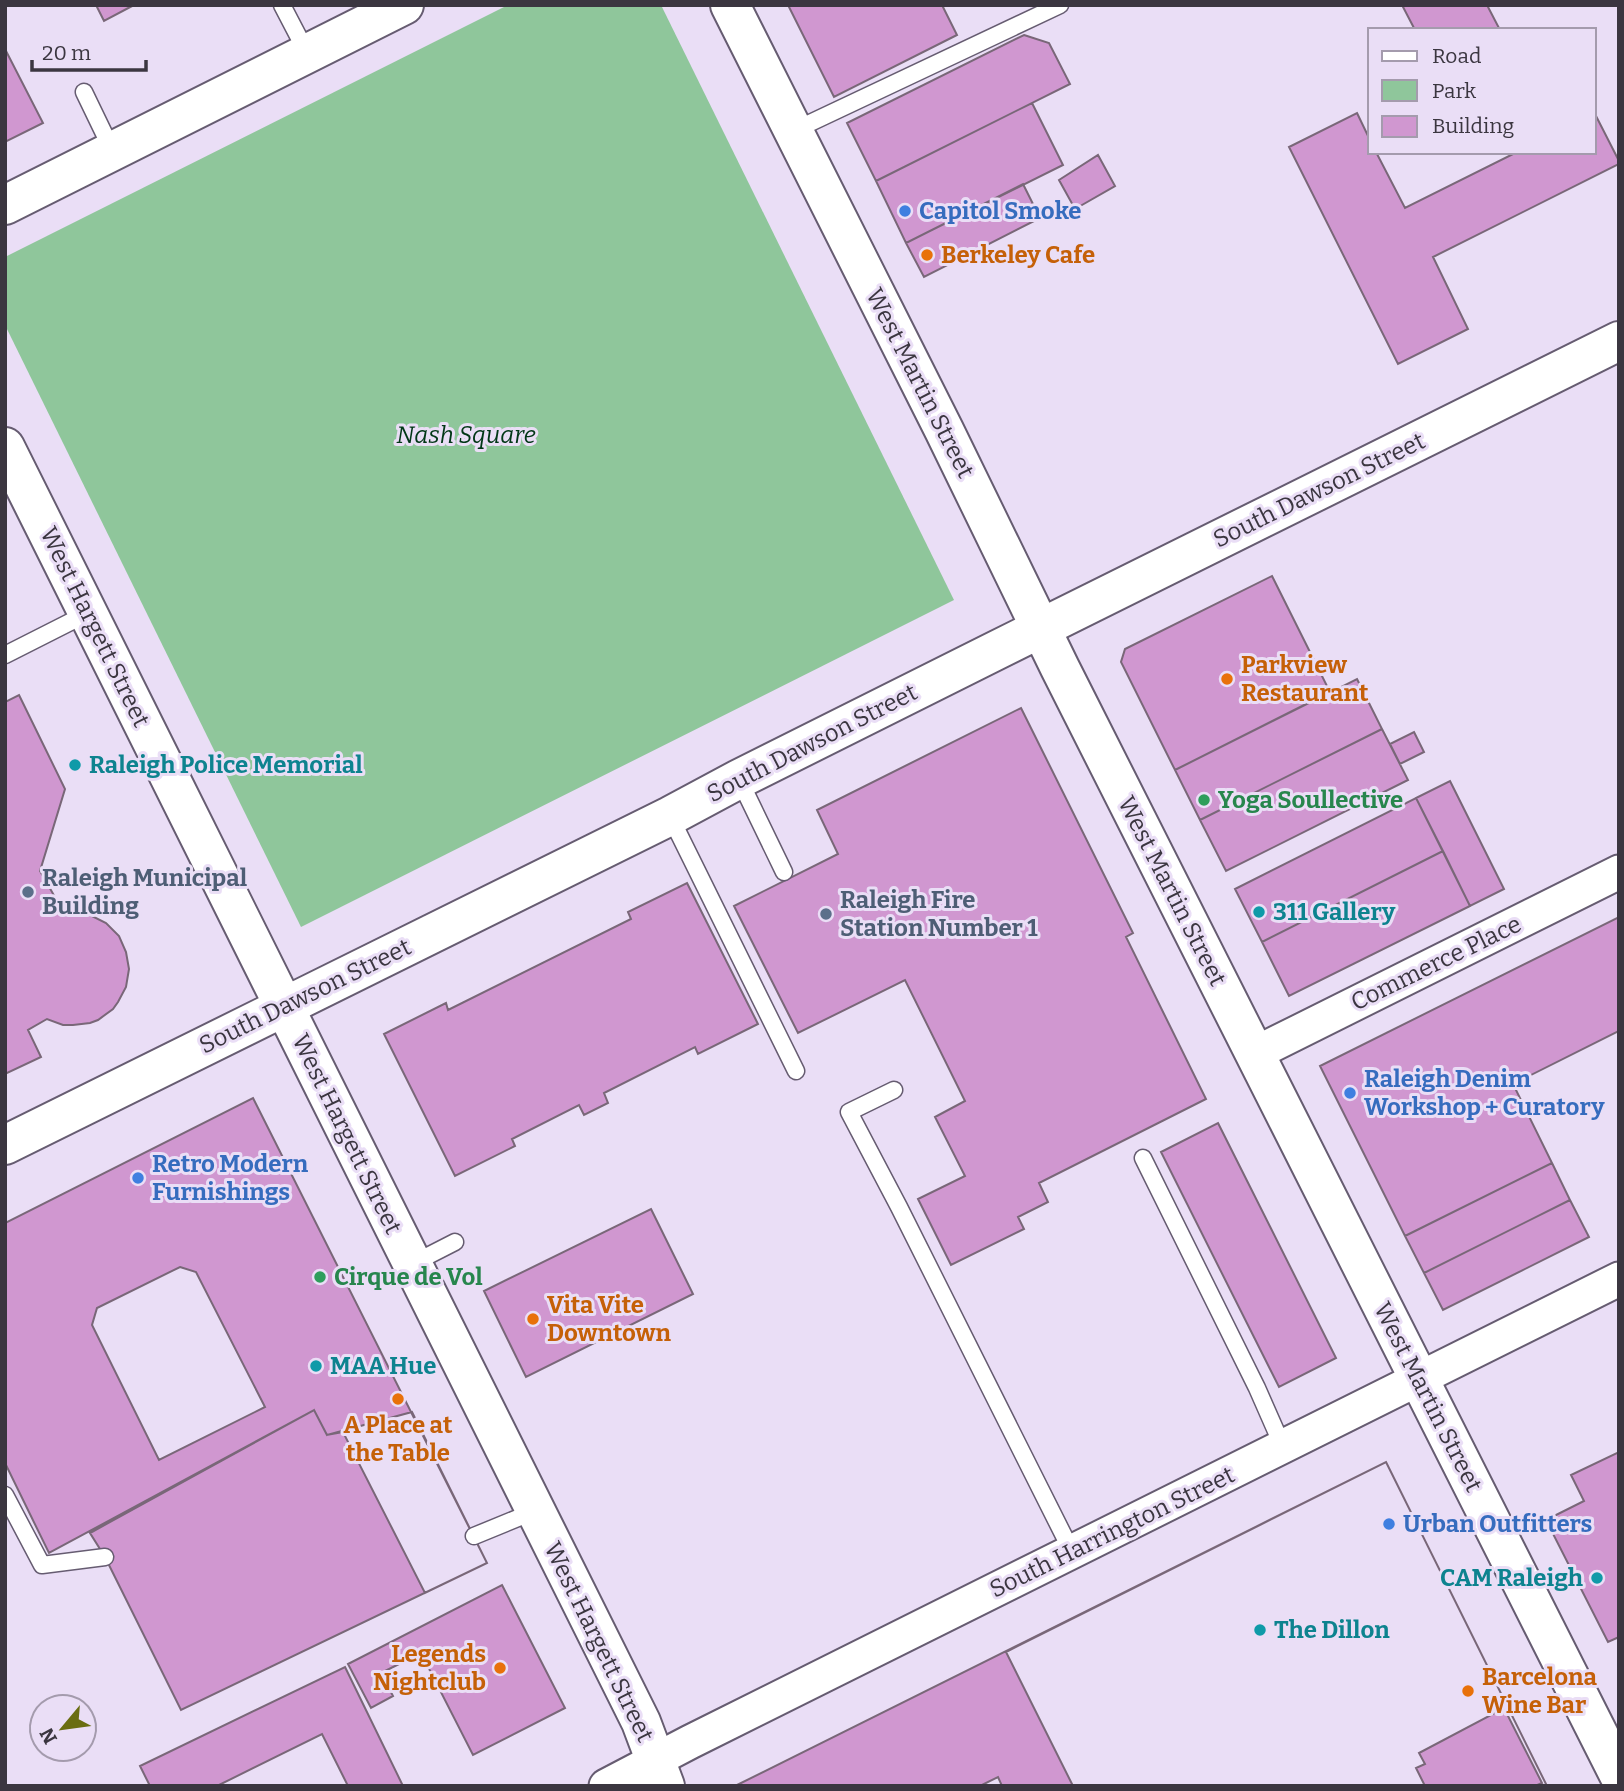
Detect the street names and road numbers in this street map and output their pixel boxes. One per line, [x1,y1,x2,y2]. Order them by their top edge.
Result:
street label: West Martin Street [860,283,980,483]
street label: South Dawson Street [1209,426,1430,553]
street label: West Hargett Street [34,522,156,732]
street label: South Dawson Street [702,678,922,808]
street label: West Martin Street [1112,791,1232,991]
street label: Commerce Place [1346,910,1526,1016]
street label: South Dawson Street [195,932,416,1059]
street label: West Hargett Street [286,1029,408,1239]
street label: West Martin Street [1368,1297,1488,1497]
street label: South Harrington Street [985,1460,1239,1604]
street label: West Hargett Street [538,1537,660,1747]

